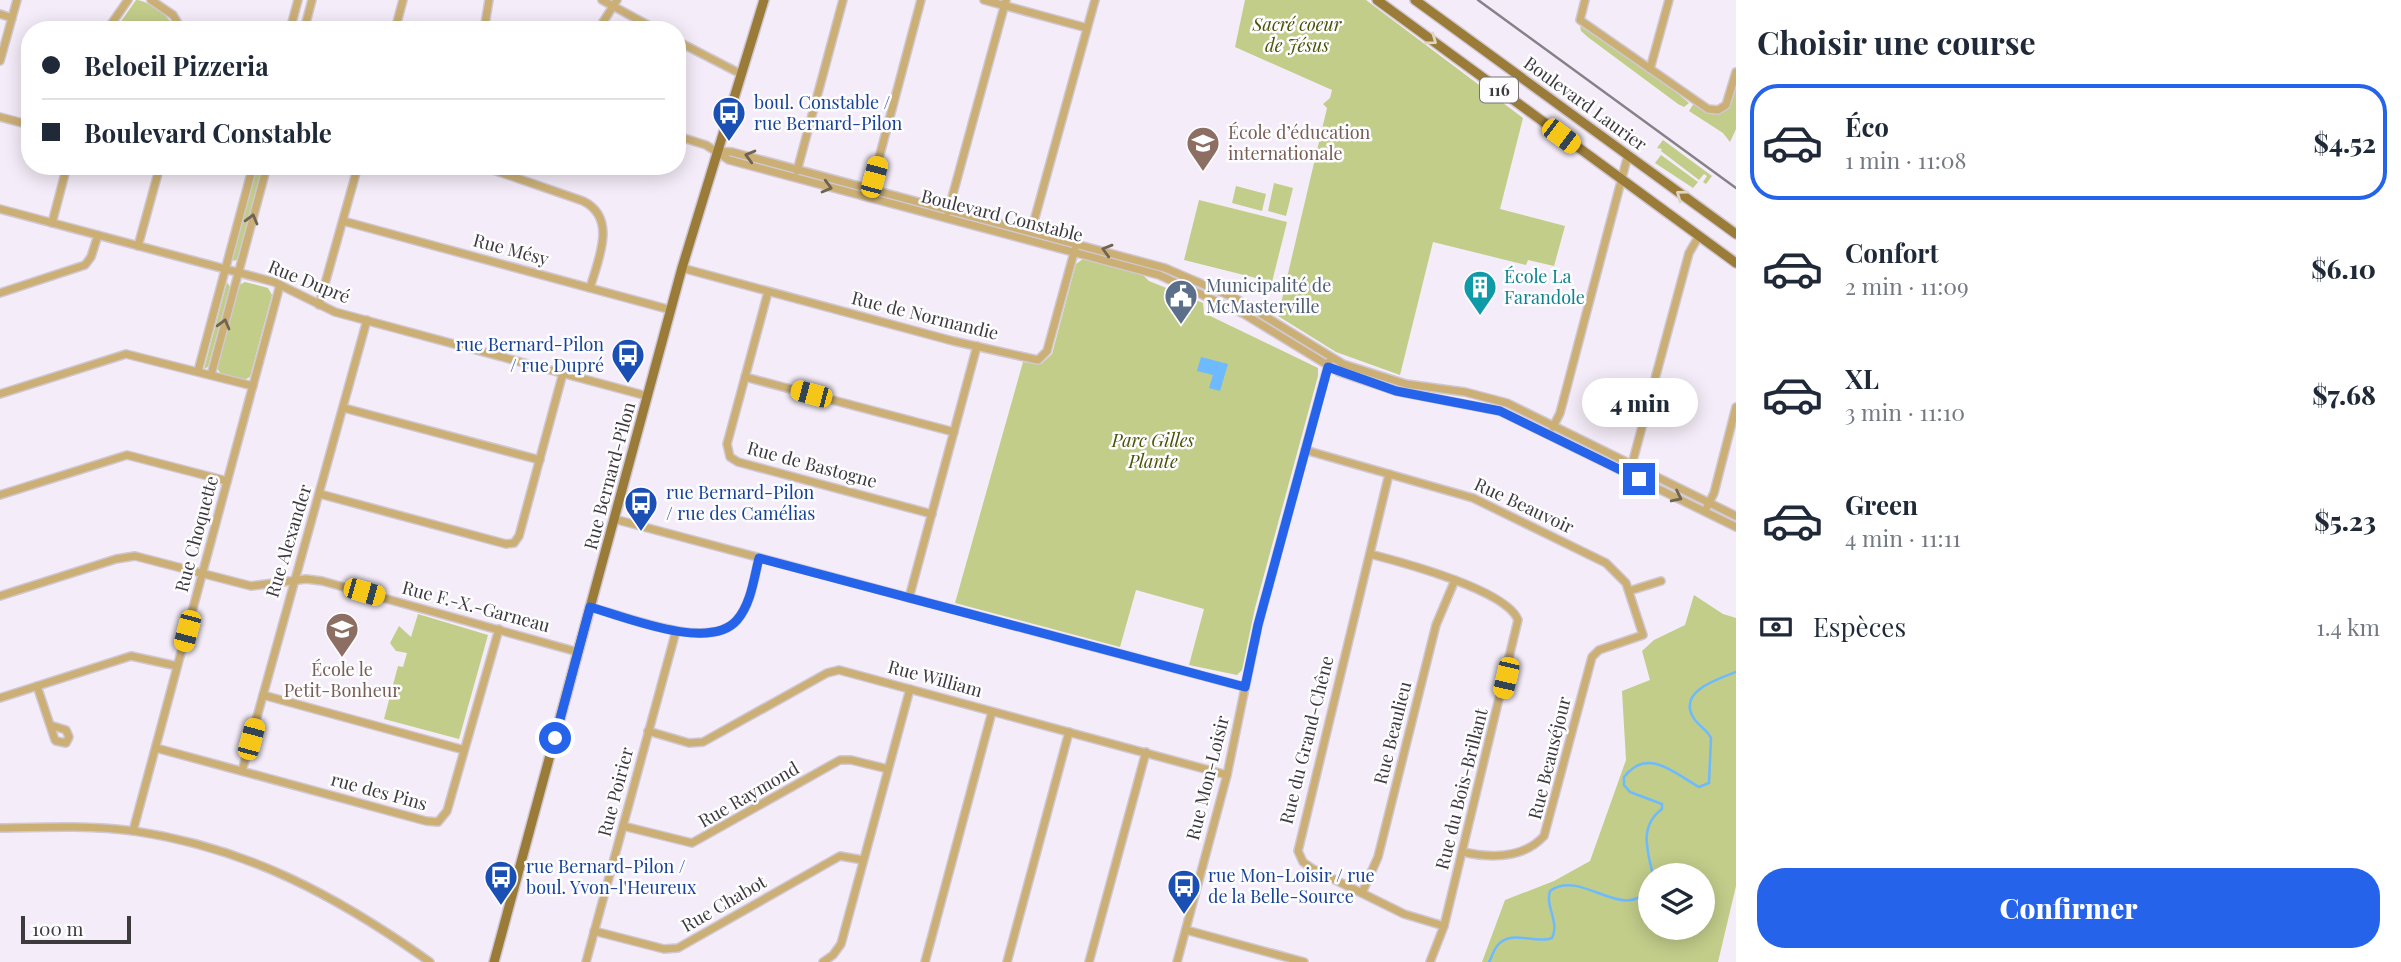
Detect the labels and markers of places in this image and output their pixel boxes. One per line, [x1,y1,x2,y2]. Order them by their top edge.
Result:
place label: boul. Constable / rue Bernard-Pilon [754,90,903,135]
bus stop icon: boul. Constable / rue Bernard-Pilon [710,94,748,143]
place label: École d’éducation internationale [1228,120,1371,165]
school or university icon: École d’éducation internationale [1184,124,1222,173]
place label: École La Farandole [1504,264,1585,309]
building icon: École La Farandole [1461,268,1499,317]
place label: Municipalité de McMasterville [1206,273,1331,318]
public building icon: Municipalité de McMasterville [1162,277,1200,326]
place label: rue Bernard-Pilon / rue Dupré [456,332,604,377]
bus stop icon: rue Bernard-Pilon / rue Dupré [609,336,647,385]
place label: rue Bernard-Pilon / rue des Camélias [666,480,815,525]
bus stop icon: rue Bernard-Pilon / rue des Camélias [622,484,660,533]
school or university icon: École le Petit-Bonheur [323,610,361,659]
place label: École le Petit-Bonheur [284,657,400,702]
place label: rue Bernard-Pilon / boul. Yvon-l'Heureux [526,854,697,899]
bus stop icon: rue Bernard-Pilon / boul. Yvon-l'Heureux [482,858,520,907]
place label: rue Mon-Loisir / rue de la Belle-Source [1208,863,1375,908]
bus stop icon: rue Mon-Loisir / rue de la Belle-Source [1165,867,1203,916]

